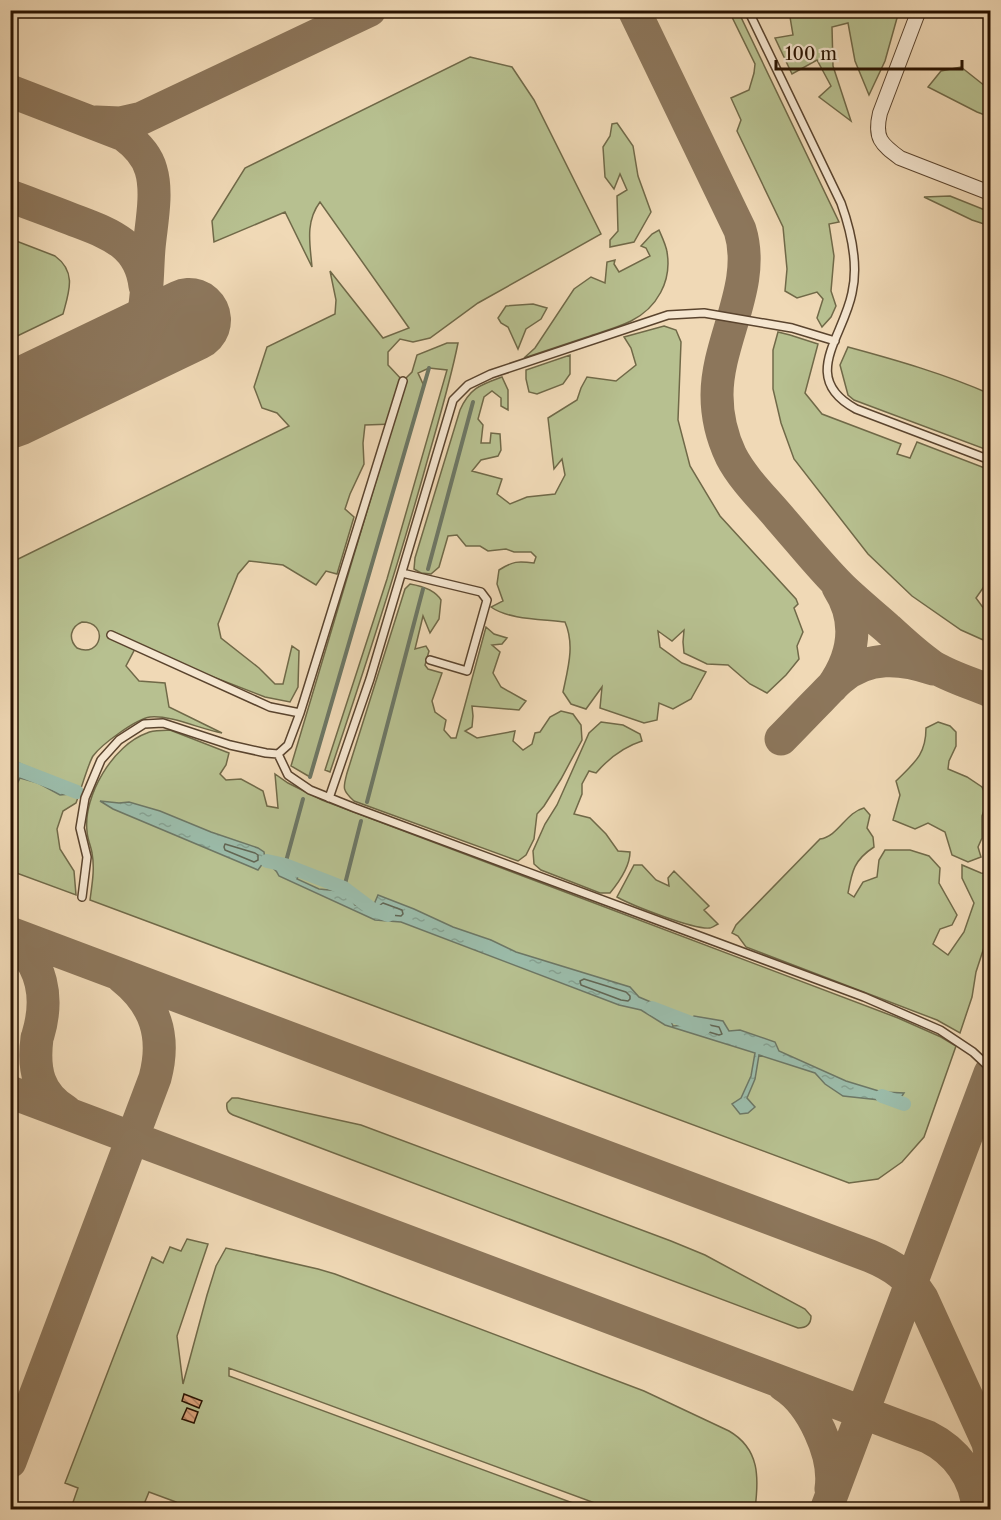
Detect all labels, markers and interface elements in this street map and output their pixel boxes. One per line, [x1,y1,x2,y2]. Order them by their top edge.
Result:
scale bar [776,33,962,71]
text: 100 m [785,43,837,65]

